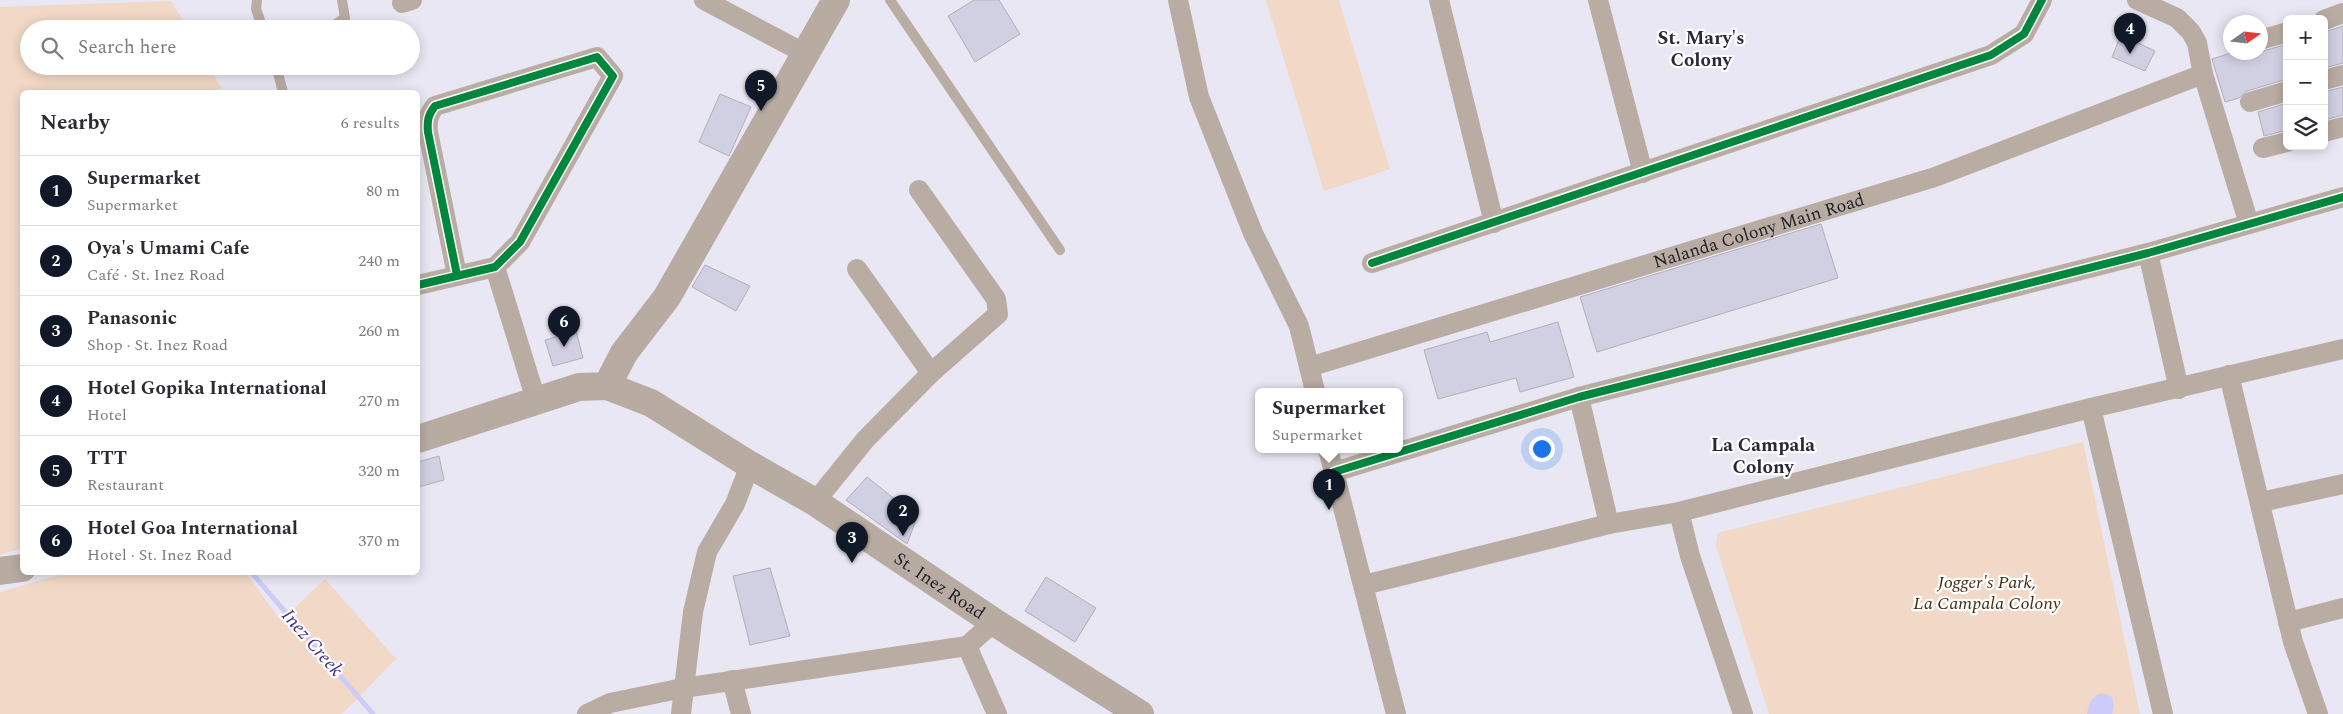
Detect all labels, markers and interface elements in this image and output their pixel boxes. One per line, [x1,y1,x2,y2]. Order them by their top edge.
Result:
pin: 4 [2114,13,2146,54]
north arrow [2223,15,2268,60]
map controls [2283,15,2328,150]
button: + [2283,15,2328,60]
search box [20,20,420,75]
district label: St. Mary's Colony [1657,24,1745,75]
text: Search here [78,33,177,62]
icon: search [38,34,66,62]
button: − [2283,60,2328,105]
pin: 5 [745,70,777,111]
button: layers [2283,105,2328,150]
text: Nearby [40,107,110,139]
text: 6 results [341,111,400,135]
text: Supermarket [87,164,201,193]
text: 1 [52,179,60,203]
text: 80 m [366,179,400,203]
street label: Nalanda Colony Main Road [1650,186,1868,275]
text: Supermarket [87,193,178,217]
text: Oya's Umami Cafe [87,234,250,263]
text: 2 [52,249,60,273]
text: 240 m [358,249,400,273]
text: Café · St. Inez Road [87,263,225,287]
text: Panasonic [87,304,177,333]
pin: 6 [548,306,580,347]
text: 3 [52,319,60,343]
text: 260 m [358,319,400,343]
text: Shop · St. Inez Road [87,333,228,357]
text: Hotel Gopika International [87,374,327,403]
popup [1255,388,1403,453]
text: 4 [52,389,60,413]
text: 270 m [358,389,400,413]
text: Supermarket [1272,394,1386,423]
text: Hotel [87,403,127,427]
text: Supermarket [1272,423,1363,447]
district label: La Campala Colony [1711,431,1815,482]
your location [1529,436,1555,462]
text: TTT [87,444,127,473]
text: 5 [52,459,60,483]
text: 320 m [358,459,400,483]
pin: 1 [1313,469,1345,510]
text: Restaurant [87,473,164,497]
pin: 2 [887,495,919,536]
text: Hotel Goa International [87,514,298,543]
pin: 3 [836,522,868,563]
text: 6 [52,529,60,553]
text: 370 m [358,529,400,553]
text: Hotel · St. Inez Road [87,543,232,567]
street label: St. Inez Road [889,545,991,626]
park label: Jogger's Park, La Campala Colony [1913,569,2061,617]
water label: Inez Creek [274,603,350,684]

